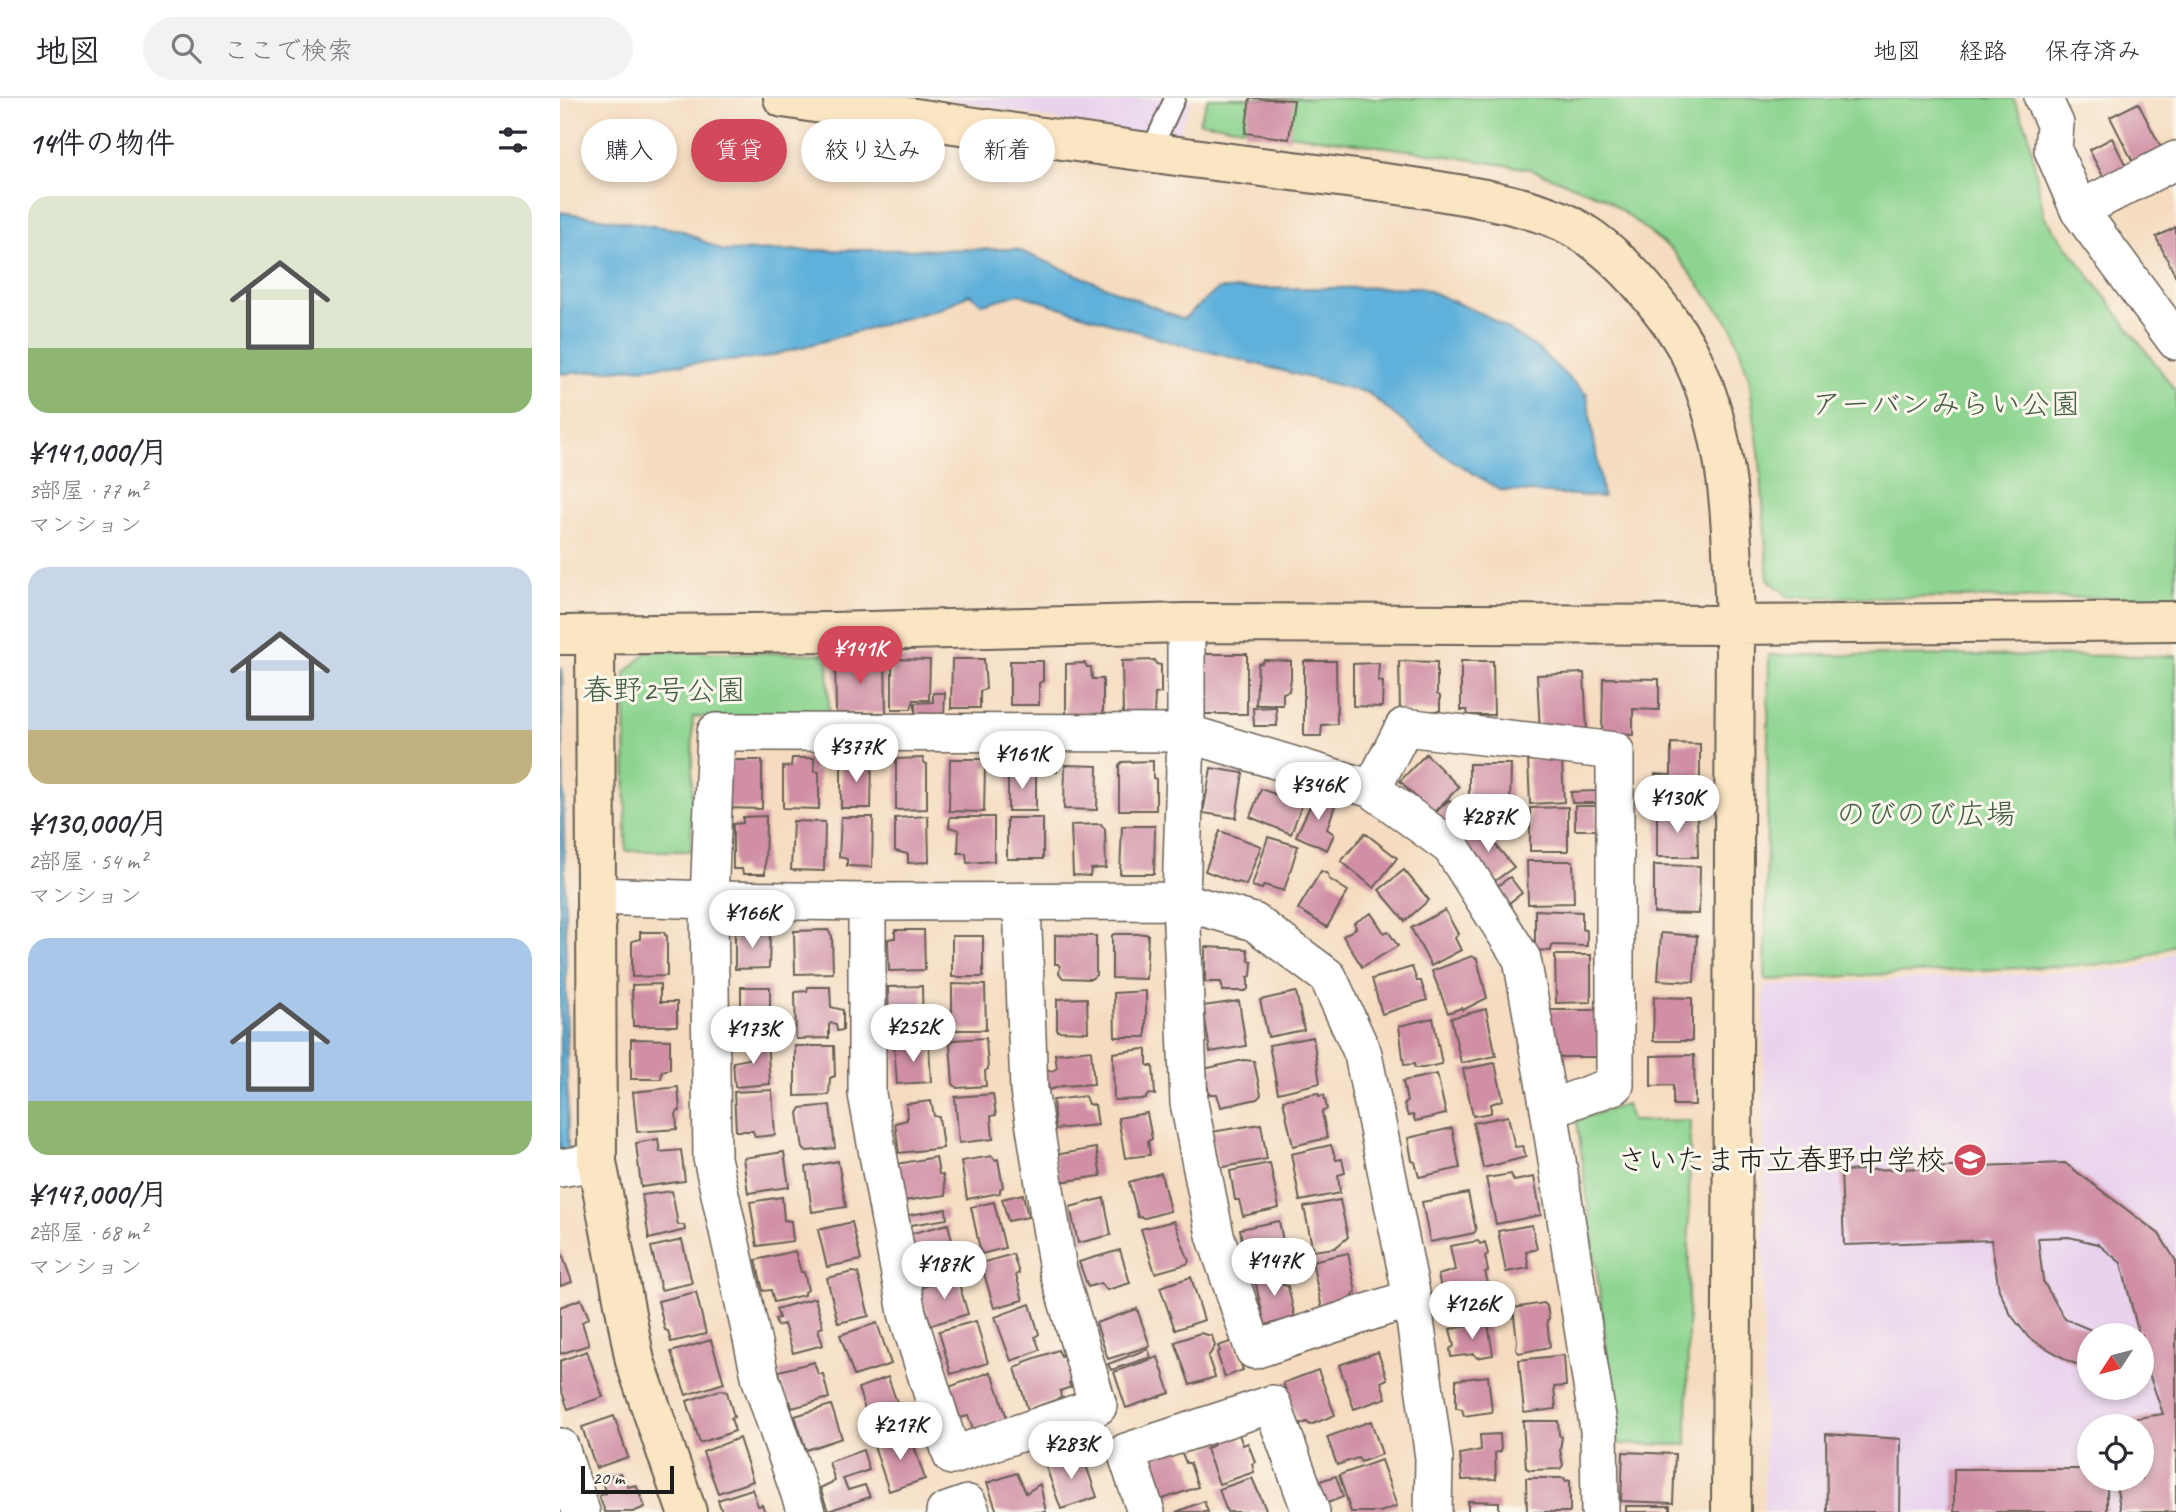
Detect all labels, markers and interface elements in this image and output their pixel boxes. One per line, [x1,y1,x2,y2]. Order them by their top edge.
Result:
search box [143,17,633,80]
icon: search [167,29,205,67]
text: 地図 [35,30,101,72]
text: ここで検索 [223,34,353,67]
text: 地図 [1873,36,1921,66]
text: 経路 [1959,36,2007,66]
text: 保存済み [2045,36,2141,66]
chip: 購入 [581,119,677,182]
chip: 賃貸 [691,119,787,182]
chip: 絞り込み [801,119,945,182]
chip: 新着 [959,119,1055,182]
icon: filters [494,121,532,159]
text: 14件の物件 [28,124,175,162]
icon: home [217,242,343,368]
park label: アーバンみらい公園 [1812,385,2080,423]
text: ¥141,000/月 [28,433,168,471]
text: 3部屋 · 77 m² [28,476,146,505]
text: マンション [28,510,142,539]
icon: home [217,613,343,739]
pin: ¥141K [811,626,909,686]
text: ¥141K [833,634,887,663]
park label: 春野2号公園 [582,671,746,709]
pin: ¥377K [807,724,905,784]
text: ¥377K [830,732,882,761]
pin: ¥161K [973,732,1071,791]
text: ¥161K [995,739,1049,768]
pin: ¥346K [1269,762,1367,822]
text: ¥346K [1291,770,1345,799]
pin: ¥130K [1628,776,1726,835]
text: ¥130K [1650,783,1704,812]
pin: ¥287K [1439,794,1537,854]
park label: のびのび広場 [1836,795,2016,833]
text: ¥287K [1462,802,1515,831]
text: ¥130,000/月 [28,804,168,842]
text: 2部屋 · 54 m² [28,847,146,876]
text: マンション [28,881,142,910]
pin: ¥166K [703,890,801,950]
text: ¥166K [725,898,779,927]
icon: home [217,984,343,1110]
pin: ¥252K [864,1004,962,1064]
pin: ¥173K [704,1006,802,1066]
text: ¥252K [887,1012,939,1041]
text: ¥173K [727,1014,780,1043]
place label: さいたま市立春野中学校 [1617,1141,1946,1179]
school or university icon: さいたま市立春野中学校 [1951,1141,1989,1179]
text: ¥147,000/月 [28,1175,168,1213]
text: 2部屋 · 68 m² [28,1218,146,1247]
pin: ¥147K [1225,1238,1323,1298]
pin: ¥187K [895,1242,993,1301]
text: ¥147K [1248,1246,1301,1275]
text: ¥187K [918,1249,971,1278]
text: マンション [28,1252,142,1281]
pin: ¥126K [1423,1282,1521,1341]
text: ¥126K [1445,1289,1499,1318]
north arrow [2077,1323,2154,1400]
map controls [2077,1323,2154,1491]
pin: ¥217K [851,1402,949,1462]
text: ¥217K [874,1410,927,1439]
button: locate [2077,1414,2154,1491]
pin: ¥283K [1022,1422,1120,1481]
text: ¥283K [1044,1429,1098,1458]
scale bar [581,1463,674,1495]
text: 20 m [592,1466,624,1490]

